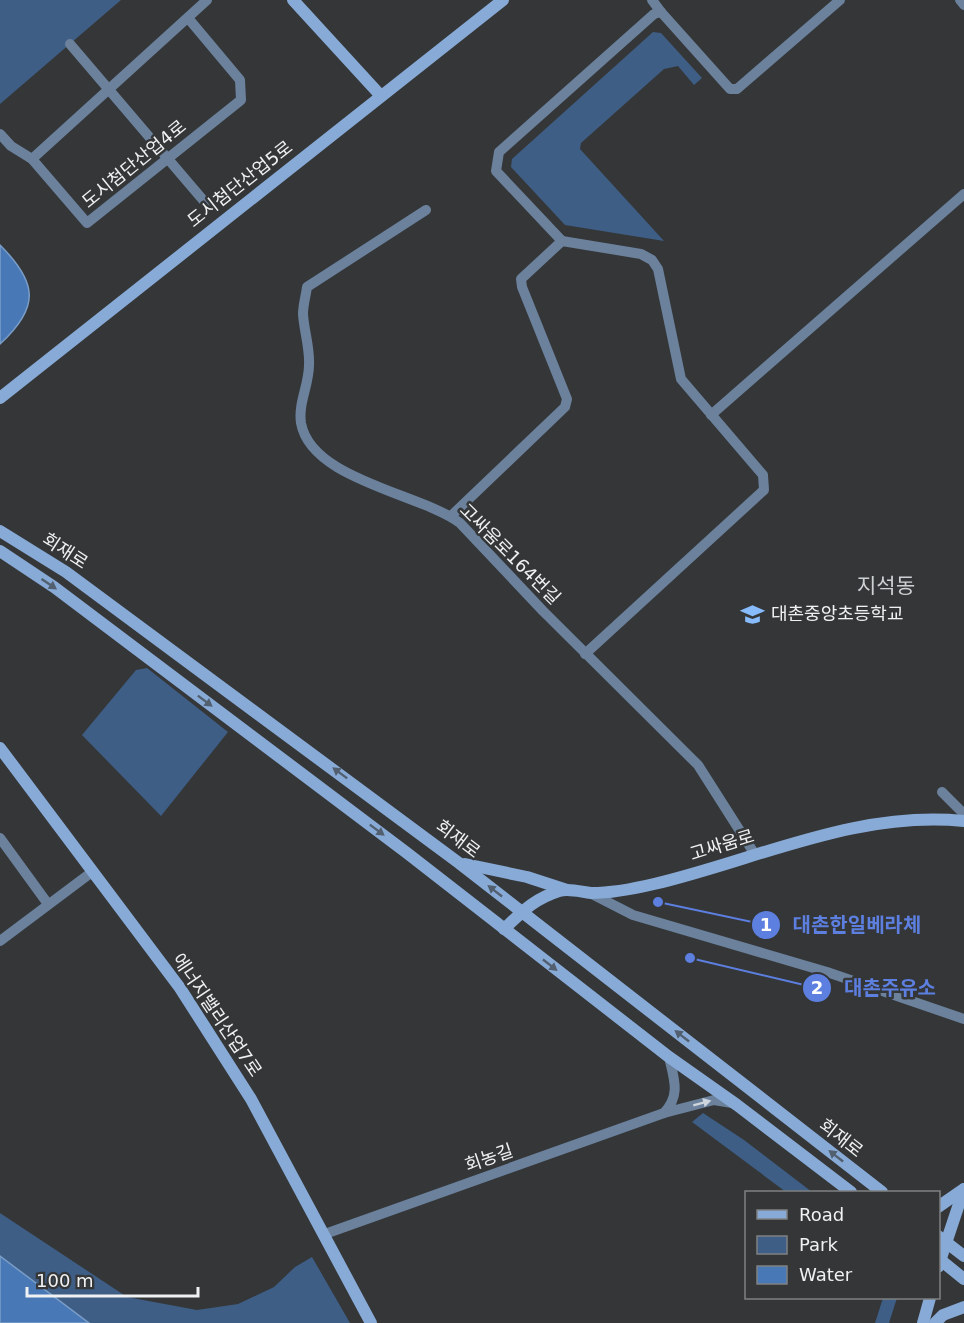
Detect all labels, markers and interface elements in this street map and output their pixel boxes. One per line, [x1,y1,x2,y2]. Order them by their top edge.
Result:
street label: 도시첨단산업4로 [78,115,190,212]
street label: 도시첨단산업5로 [183,136,296,231]
street label: 고싸움로164번길 [456,499,565,608]
street label: 회재로 [39,528,92,573]
district label: 지석동 [857,574,915,598]
one-way arrow [40,578,56,590]
school or university icon: 대촌중앙초등학교 [740,601,766,627]
place label: 대촌중앙초등학교 [771,603,903,624]
one-way arrow [197,694,212,706]
one-way arrow [332,768,347,780]
street label: 회재로 [432,815,484,862]
one-way arrow [370,824,385,836]
street label: 고싸움로 [687,825,757,864]
one-way arrow [488,885,503,897]
callout: 대촌한일베라체 [751,906,933,944]
text: 대촌한일베라체 [793,913,921,937]
text: 1 [760,914,772,935]
street label: 에너지밸리산업7로 [168,949,266,1080]
one-way arrow [543,958,558,970]
callout: 대촌주유소 [802,969,948,1007]
text: 대촌주유소 [844,976,936,1000]
text: 2 [811,977,823,998]
one-way arrow [674,1030,690,1043]
one-way arrow [693,1097,711,1107]
street label: 회재로 [815,1114,867,1161]
street label: 회농길 [462,1140,516,1176]
one-way arrow [828,1150,844,1163]
legend [745,1191,940,1299]
text: Road [799,1204,844,1225]
text: Park [799,1234,838,1255]
scale bar [27,1260,198,1298]
text: Water [799,1264,853,1285]
text: 100 m [36,1270,94,1291]

